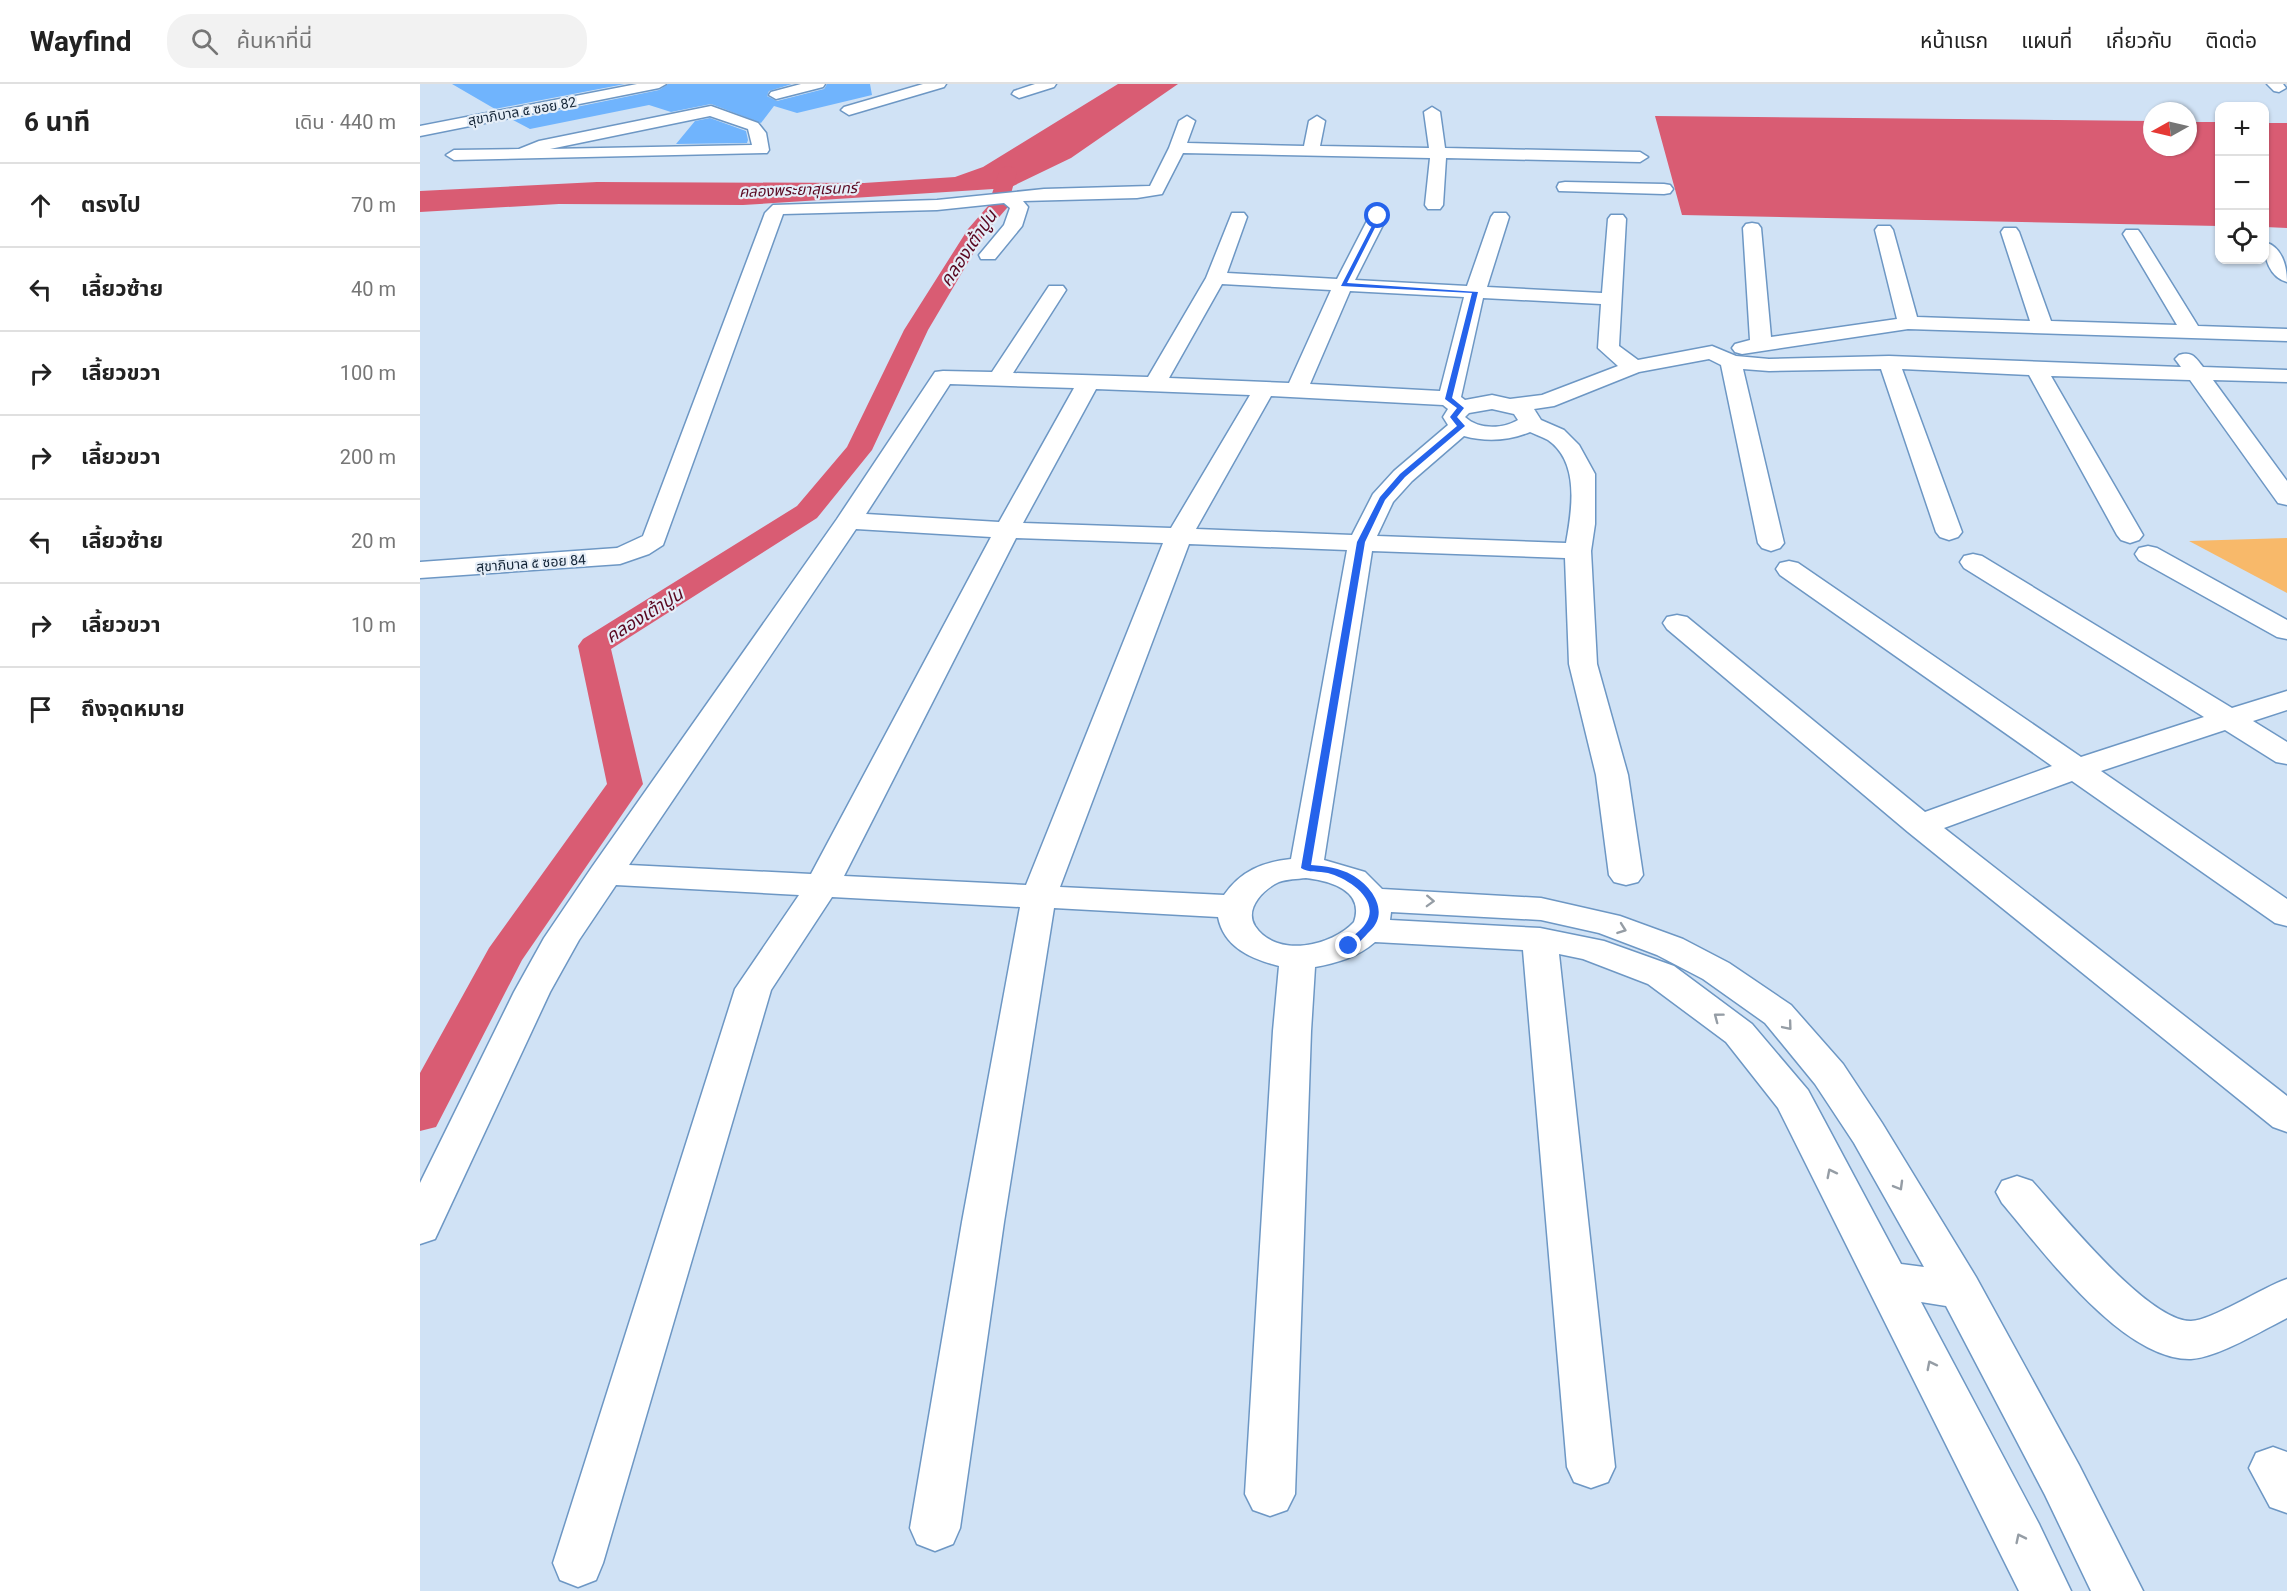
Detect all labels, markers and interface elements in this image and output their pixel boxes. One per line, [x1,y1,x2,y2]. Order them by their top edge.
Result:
search box [167,14,587,68]
text: Wayfind [30,25,131,58]
icon: search [188,25,221,58]
text: ค้นหาที่นี่ [236,28,312,53]
text: หน้าแรก [1920,29,1988,53]
text: แผนที่ [2021,29,2072,53]
text: เกี่ยวกับ [2105,29,2172,53]
text: ติดต่อ [2205,29,2257,53]
street label: สุขาภิบาล ๕ ซอย 82 [467,94,578,129]
north arrow [2143,102,2197,156]
map controls [2215,102,2269,264]
button: + [2215,102,2269,156]
text: 6 นาที [24,107,90,137]
text: เดิน · 440 m [294,110,396,134]
button: − [2215,156,2269,210]
water label: คลองพระยาสุเรนทร์ [739,179,861,201]
icon: ahead [24,189,57,222]
text: ตรงไป [81,192,141,217]
text: 70 m [351,193,396,217]
route start [1364,202,1390,228]
water label: คลองเต้าปูน [935,205,1002,291]
button: locate [2215,210,2269,264]
icon: left [24,273,57,306]
text: เลี้ยวซ้าย [81,276,163,301]
text: 40 m [351,277,396,301]
icon: right [24,357,57,390]
text: เลี้ยวขวา [81,360,161,385]
text: 100 m [340,361,396,385]
icon: right [24,441,57,474]
text: เลี้ยวขวา [81,444,161,469]
text: 200 m [340,445,396,469]
icon: left [24,525,57,558]
text: เลี้ยวซ้าย [81,528,163,553]
text: 20 m [351,529,396,553]
street label: สุขาภิบาล ๕ ซอย 84 [476,551,587,576]
water label: คลองเต้าปูน [601,582,688,648]
icon: right [24,609,57,642]
text: เลี้ยวขวา [81,612,161,637]
text: 10 m [351,613,396,637]
icon: arrive [24,693,57,726]
text: ถึงจุดหมาย [81,696,185,721]
one-way arrow [1425,895,1434,908]
one-way arrow [1616,922,1627,934]
route end [1335,932,1361,958]
one-way arrow [1714,1013,1725,1024]
one-way arrow [1781,1019,1792,1030]
one-way arrow [1827,1169,1838,1179]
one-way arrow [1892,1180,1903,1191]
one-way arrow [1926,1360,1938,1371]
one-way arrow [2016,1533,2027,1544]

